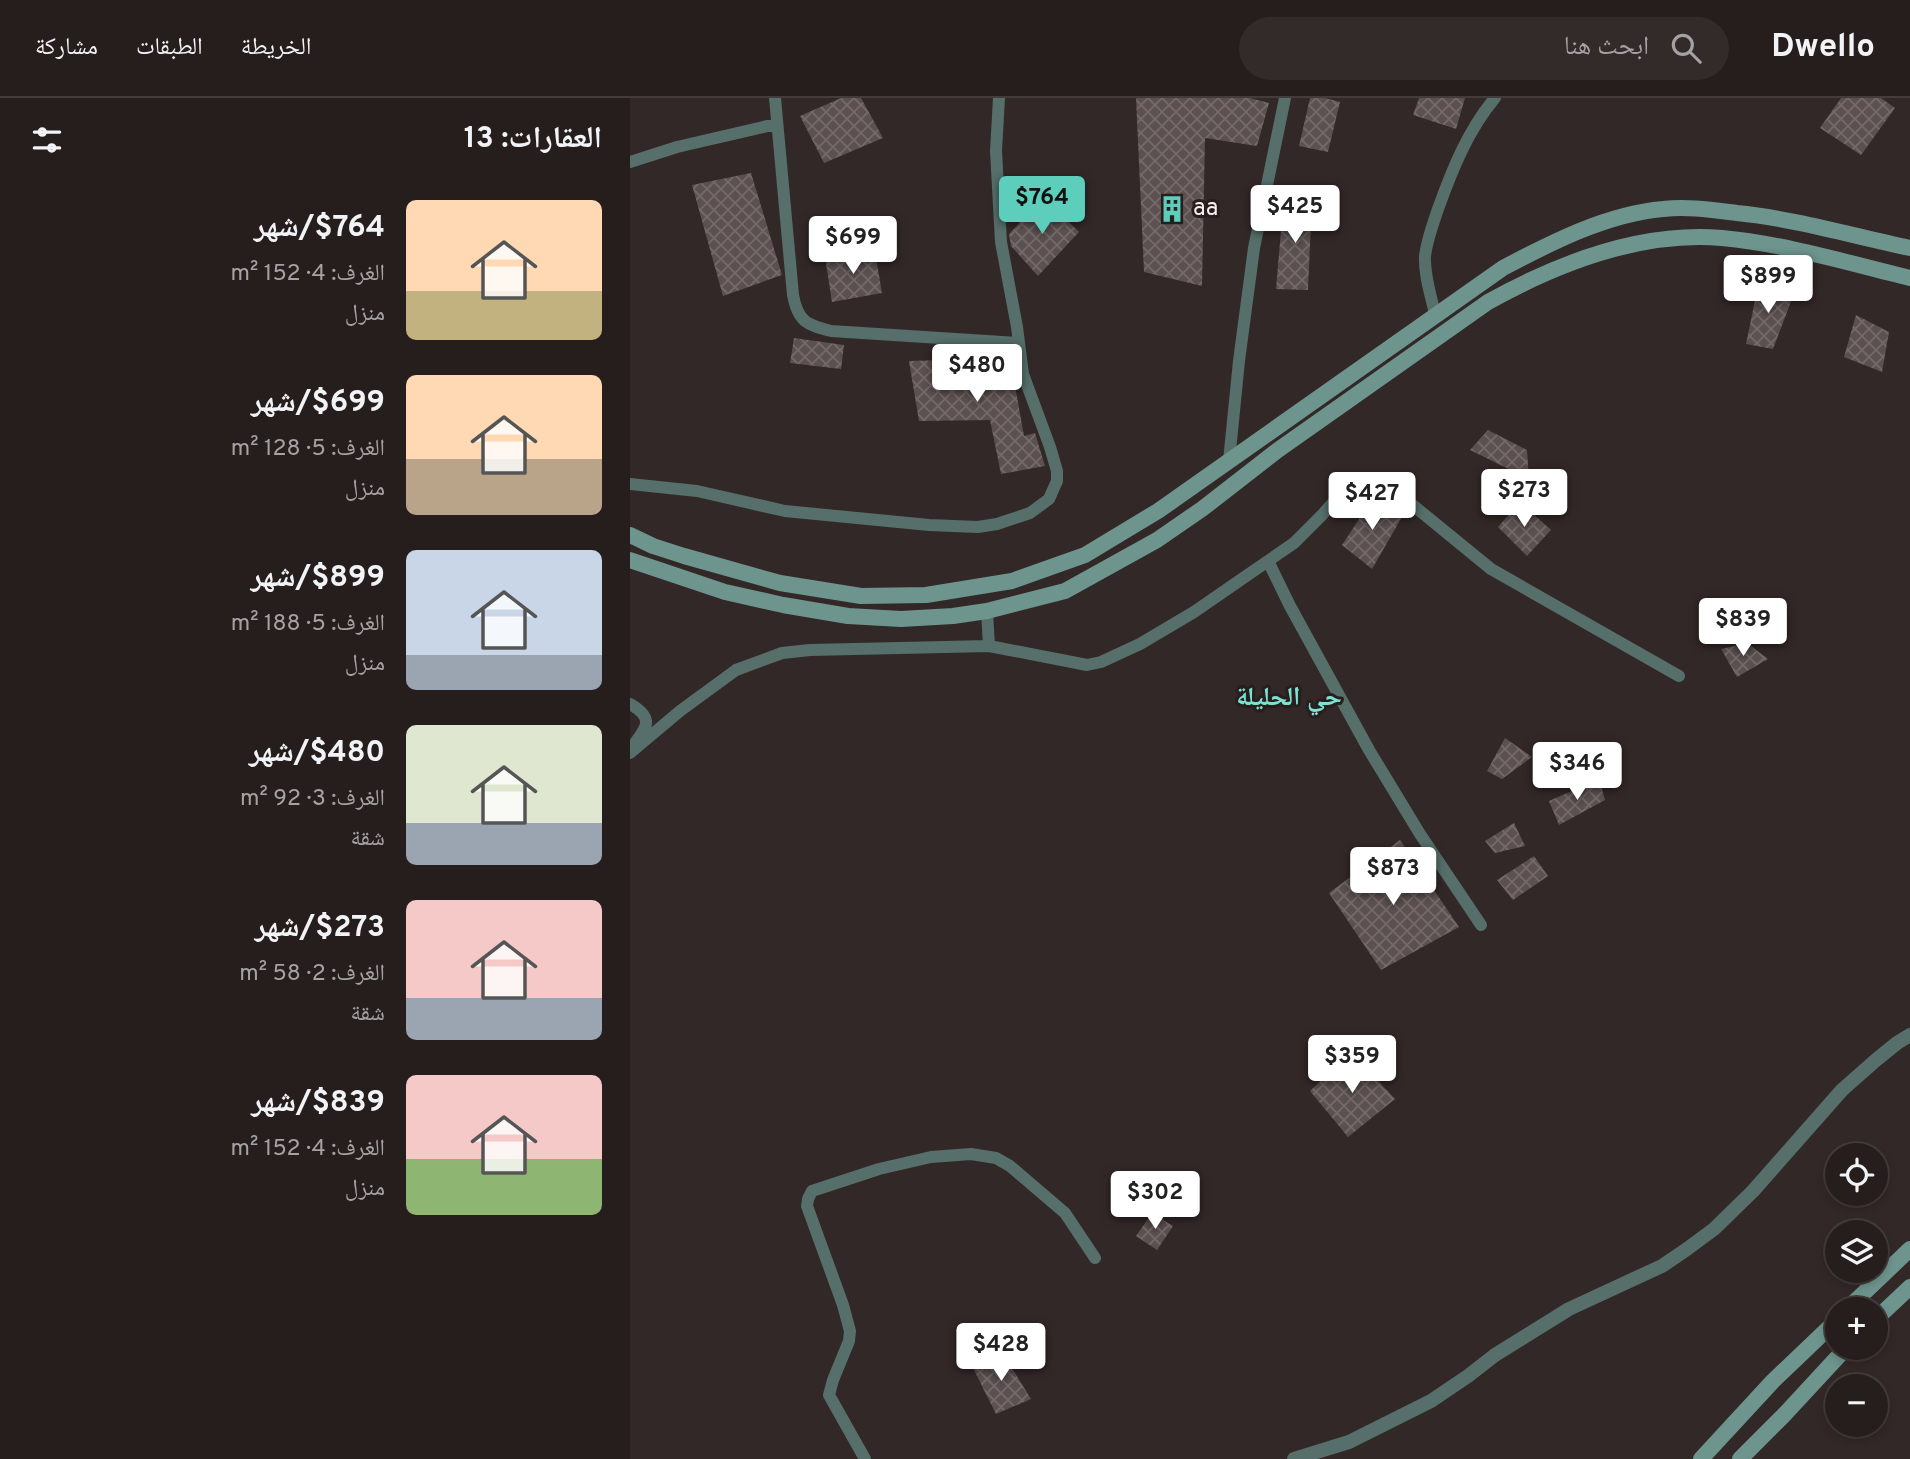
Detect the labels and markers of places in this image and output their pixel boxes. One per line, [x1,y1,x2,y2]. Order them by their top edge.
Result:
pin: $764 [1001,176,1083,236]
pin: $425 [1254,186,1336,245]
building icon: aa [1157,194,1187,224]
place label: aa [1193,194,1218,224]
pin: $699 [812,216,894,276]
pin: $899 [1727,256,1809,315]
pin: $480 [936,344,1018,404]
pin: $273 [1483,470,1565,529]
pin: $427 [1331,472,1413,532]
pin: $839 [1702,598,1784,658]
pin: $346 [1536,742,1618,802]
pin: $873 [1352,848,1434,907]
pin: $359 [1311,1035,1393,1095]
pin: $302 [1114,1172,1196,1231]
pin: $428 [960,1324,1042,1383]

